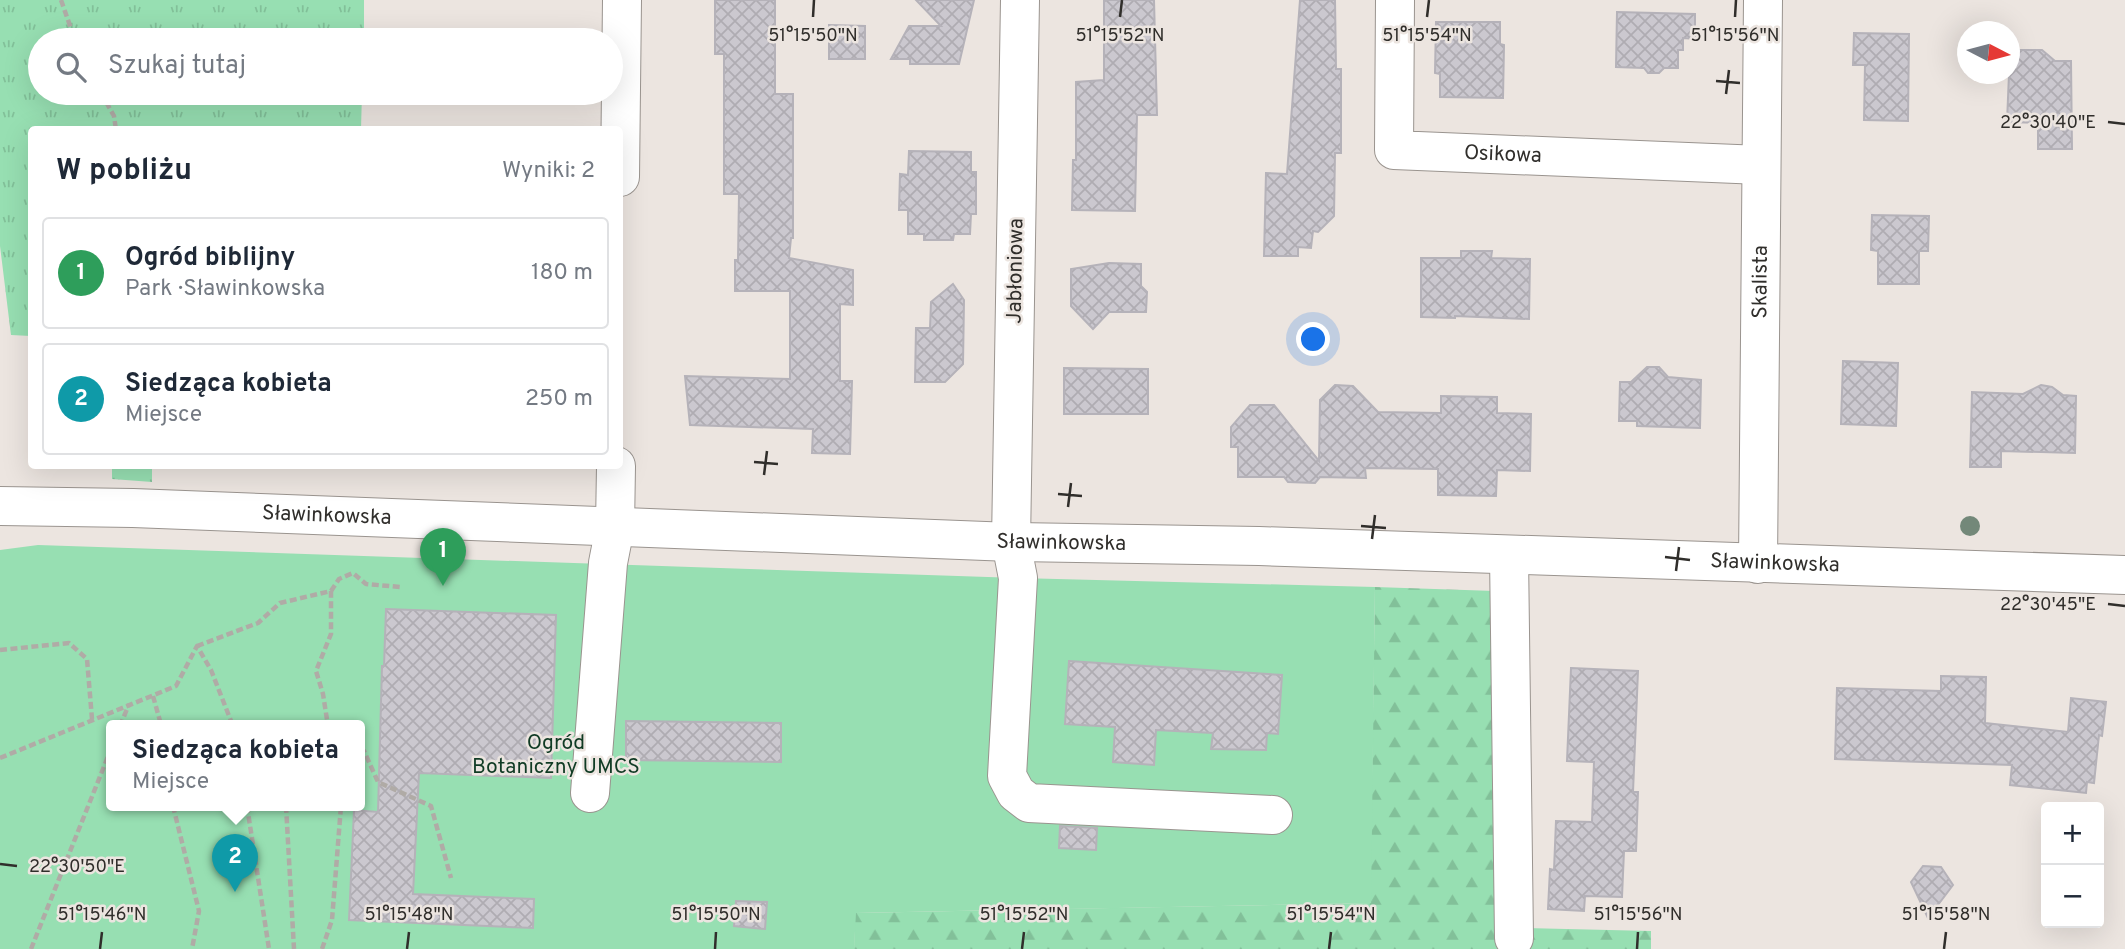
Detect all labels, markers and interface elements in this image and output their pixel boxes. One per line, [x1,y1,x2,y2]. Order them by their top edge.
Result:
north arrow [1957,21,2020,84]
text: 51°15'50"N [768,25,858,48]
text: 51°15'52"N [1075,25,1165,48]
text: 51°15'54"N [1382,25,1472,48]
text: 51°15'56"N [1691,25,1779,48]
search box [28,28,623,105]
icon: search [52,48,90,86]
text: Szukaj tutaj [108,50,246,83]
text: 22°30'40"E [2000,112,2096,135]
street label: Osikowa [1463,139,1542,170]
text: W pobliżu [56,153,192,190]
text: Wyniki: 2 [502,157,595,186]
street label: Jabłoniowa [1002,218,1030,324]
text: Ogród biblijny [125,242,295,275]
street label: Skalista [1747,245,1774,319]
text: 1 [76,259,86,288]
text: 180 m [531,259,593,288]
text: Park · Sławinkowska [125,275,325,304]
your location [1296,322,1330,356]
text: Siedząca kobieta [125,368,332,401]
text: 2 [74,385,88,414]
text: 250 m [525,385,593,414]
text: Miejsce [125,401,202,430]
street label: Sławinkowska [262,500,392,532]
pin: 1 [420,528,466,586]
street label: Sławinkowska [996,528,1126,557]
street label: Sławinkowska [1710,548,1840,579]
text: 22°30'45"E [2000,594,2096,617]
popup [106,720,365,811]
park label: Ogród Botaniczny UMCS [472,730,640,781]
text: Siedząca kobieta [132,735,339,768]
text: Miejsce [132,768,209,797]
map controls [2041,802,2104,928]
button: + [2041,802,2104,865]
pin: 2 [212,834,258,892]
text: 22°30'50"E [29,856,125,879]
button: − [2041,865,2104,928]
text: 51°15'46"N [58,904,146,927]
text: 51°15'48"N [364,904,454,927]
text: 51°15'50"N [671,904,761,927]
text: 51°15'52"N [979,904,1069,927]
text: 51°15'54"N [1286,904,1376,927]
text: 51°15'56"N [1594,904,1682,927]
text: 51°15'58"N [1901,904,1991,927]

